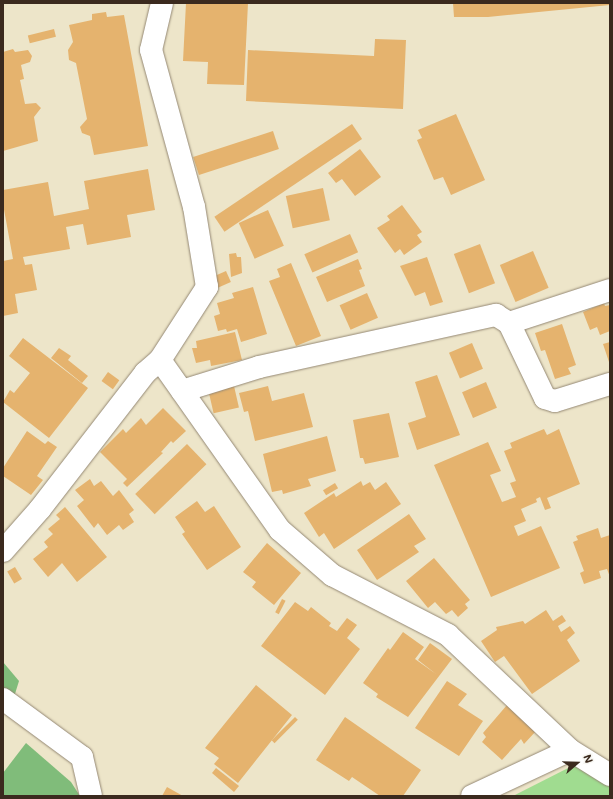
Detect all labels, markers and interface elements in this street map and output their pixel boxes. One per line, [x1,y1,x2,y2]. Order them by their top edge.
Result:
north arrow [557,743,597,783]
text: N [580,752,597,765]

